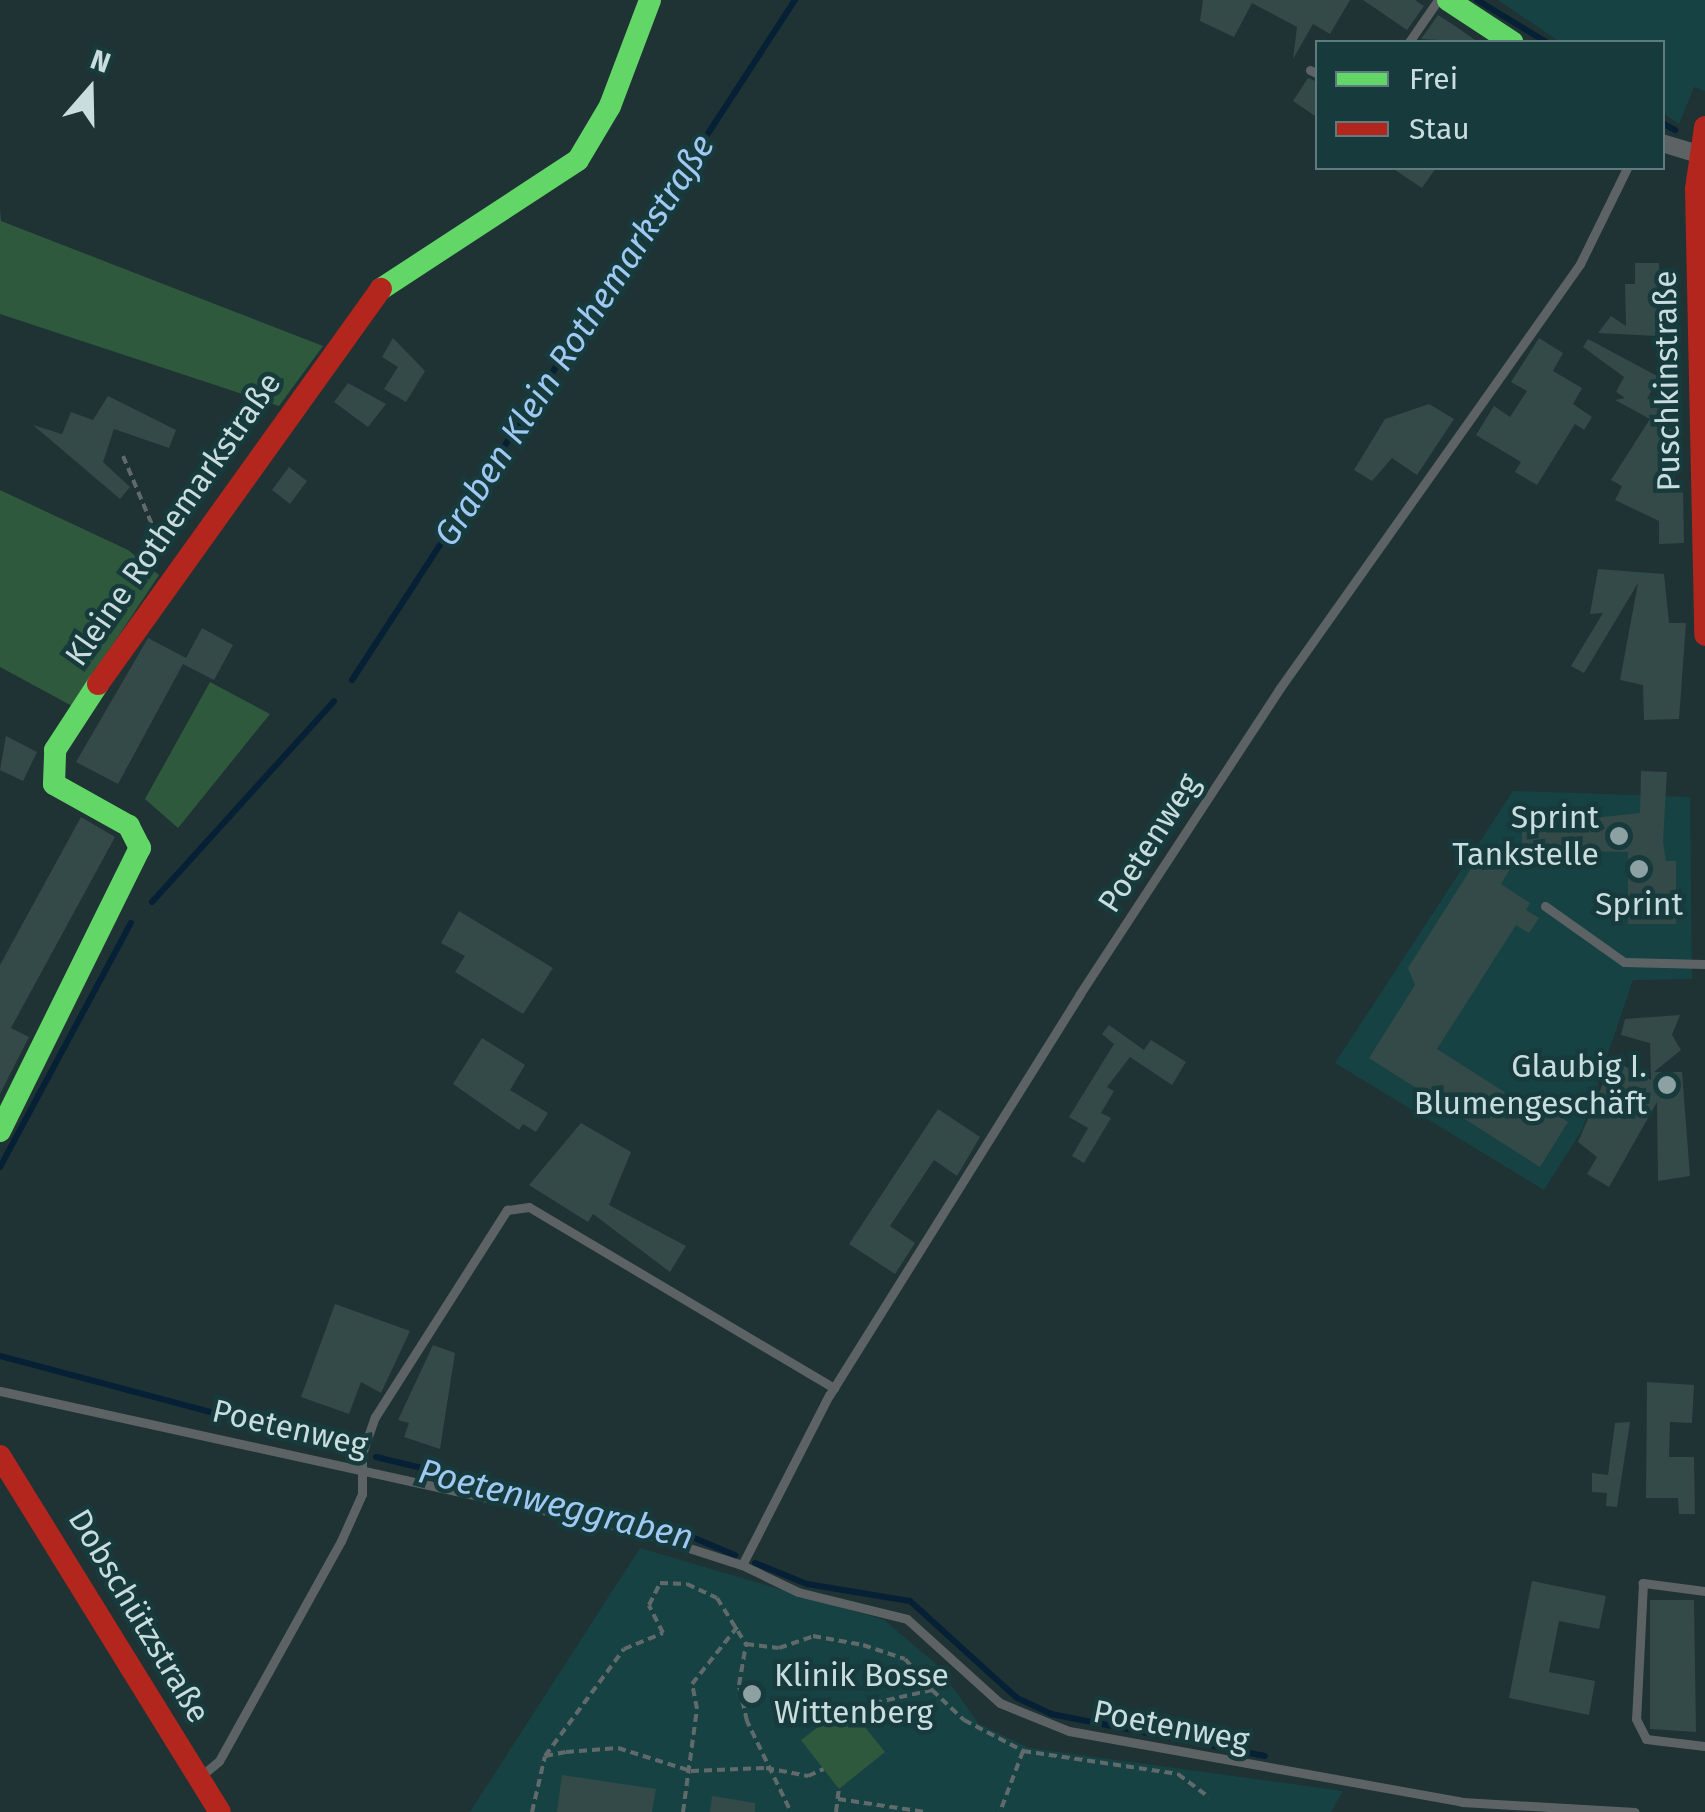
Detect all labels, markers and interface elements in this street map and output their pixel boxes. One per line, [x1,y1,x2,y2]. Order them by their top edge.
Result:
north arrow [40,40,140,140]
legend [1315,40,1665,170]
text: N [86,43,115,80]
text: Frei [1409,61,1458,97]
text: Stau [1409,111,1470,147]
water label: Graben Klein Rothemarkstraße [425,126,723,554]
street label: Puschkinstraße [1646,270,1688,492]
street label: Kleine Rothemarkstraße [57,365,289,673]
street label: Poetenweg [1090,766,1208,920]
place label: Sprint Tankstelle [1452,799,1599,874]
marker: Sprint Tankstelle [1608,825,1630,847]
marker: Sprint [1628,858,1650,880]
place label: Sprint [1595,885,1683,923]
place label: Glaubig I. Blumengeschäft [1414,1048,1647,1123]
marker: Glaubig I. Blumengeschäft [1656,1074,1678,1096]
street label: Poetenweg [209,1392,371,1464]
water label: Poetenweggraben [414,1450,698,1558]
street label: Dobschützstraße [60,1502,218,1730]
place label: Klinik Bosse Wittenberg [774,1657,949,1732]
marker: Klinik Bosse Wittenberg [739,1681,765,1707]
street label: Poetenweg [1090,1692,1252,1760]

